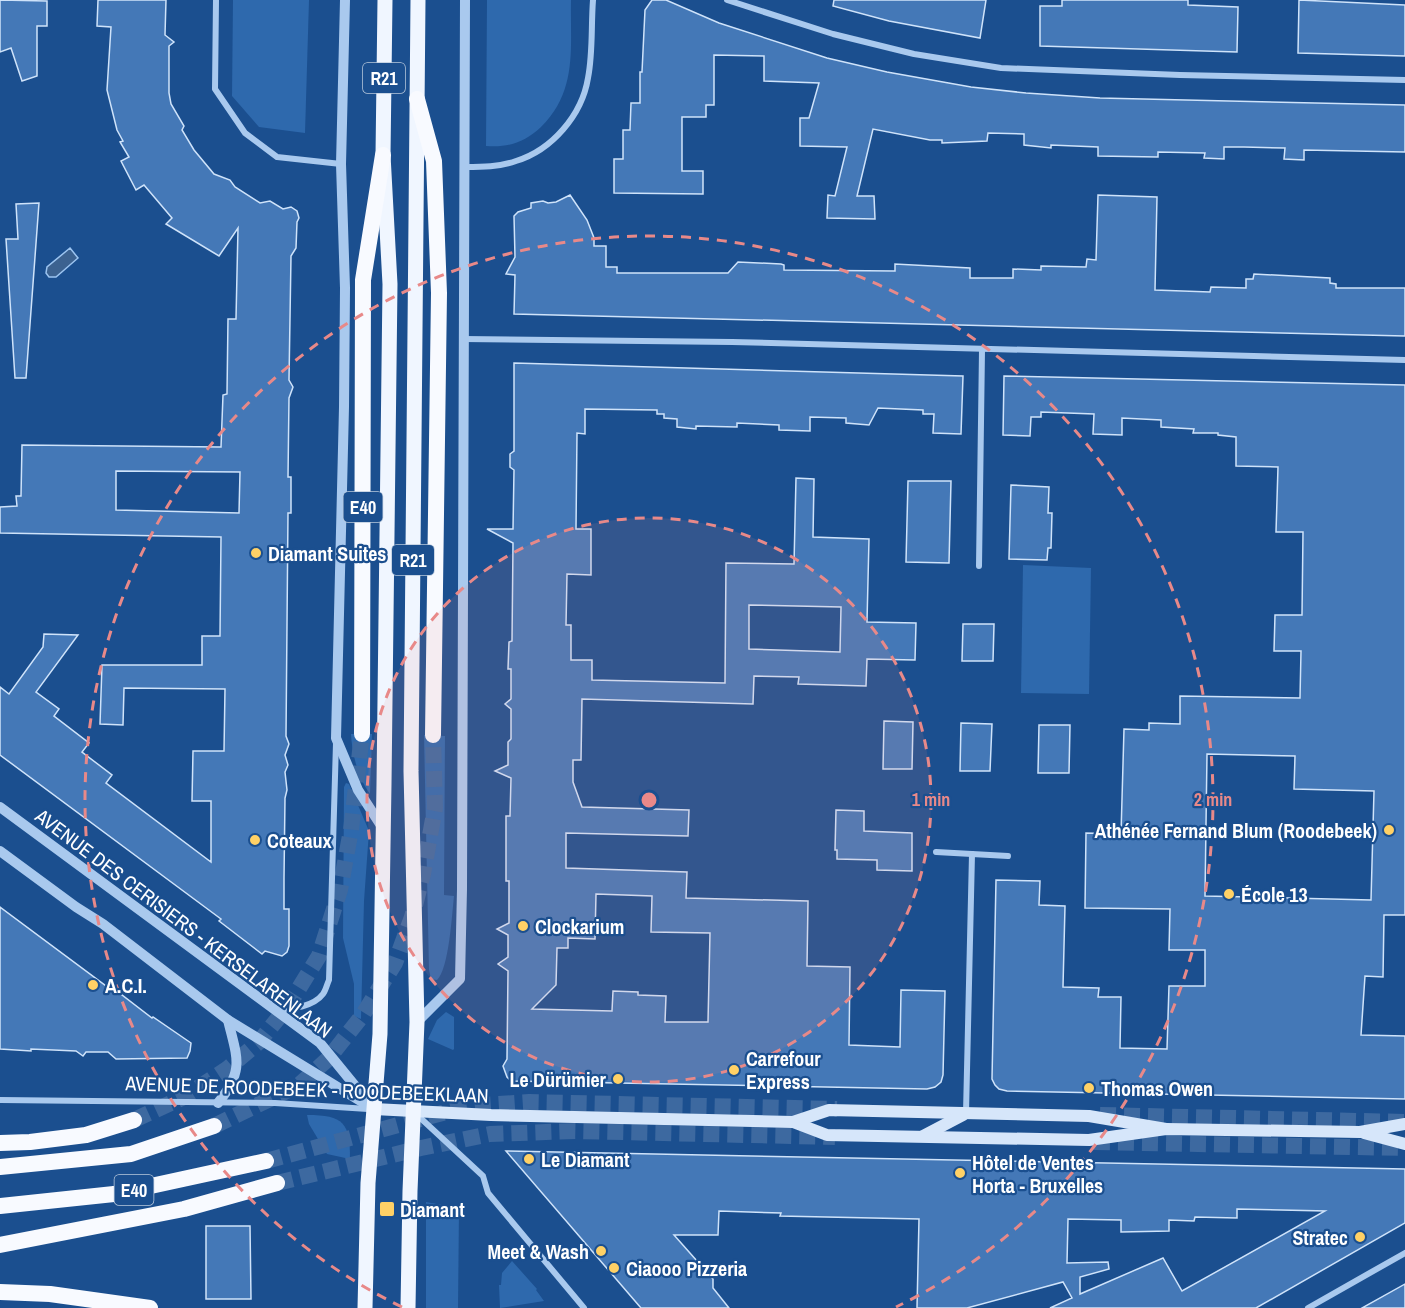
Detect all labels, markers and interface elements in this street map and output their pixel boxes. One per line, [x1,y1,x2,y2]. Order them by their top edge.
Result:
road number: R21 [363,63,405,93]
road number: E40 [344,492,382,522]
place label: Diamant Suites [268,540,386,567]
road number: R21 [392,545,434,575]
marker: Diamant Suites [249,546,263,560]
text: 1 min [912,787,950,812]
text: 2 min [1194,787,1232,812]
centre of rings [639,790,659,810]
street label: AVENUE DES CERISIERS - KERSELARENLAAN [29,802,338,1044]
place label: Athénée Fernand Blum (Roodebeek) [1094,817,1377,844]
marker: Athénée Fernand Blum (Roodebeek) [1382,823,1396,837]
place label: Coteaux [267,827,333,854]
marker: Coteaux [248,833,262,847]
place label: École 13 [1241,881,1308,908]
marker: École 13 [1222,887,1236,901]
place label: Clockarium [535,913,624,940]
marker: Clockarium [516,919,530,933]
place label: A.C.I. [105,972,147,999]
marker: A.C.I. [86,978,100,992]
place label: Carrefour Express [746,1045,821,1095]
marker: Carrefour Express [727,1063,741,1077]
place label: Le Dürümier [509,1066,607,1093]
street label: AVENUE DE ROODEBEEK - ROODEBEEKLAAN [124,1069,489,1109]
marker: Le Dürümier [611,1072,625,1086]
place label: Thomas Owen [1101,1075,1213,1102]
marker: Thomas Owen [1082,1081,1096,1095]
place label: Le Diamant [541,1146,630,1173]
place label: Hôtel de Ventes Horta - Bruxelles [972,1149,1103,1199]
marker: Le Diamant [522,1152,536,1166]
marker: Hôtel de Ventes Horta - Bruxelles [953,1166,967,1180]
road number: E40 [114,1175,154,1205]
place label: Diamant [400,1196,465,1223]
marker: Diamant [378,1200,396,1218]
place label: Stratec [1292,1224,1348,1251]
marker: Stratec [1353,1230,1367,1244]
place label: Meet & Wash [488,1238,589,1265]
marker: Meet & Wash [594,1244,608,1258]
place label: Ciaooo Pizzeria [626,1255,747,1282]
marker: Ciaooo Pizzeria [607,1261,621,1275]

